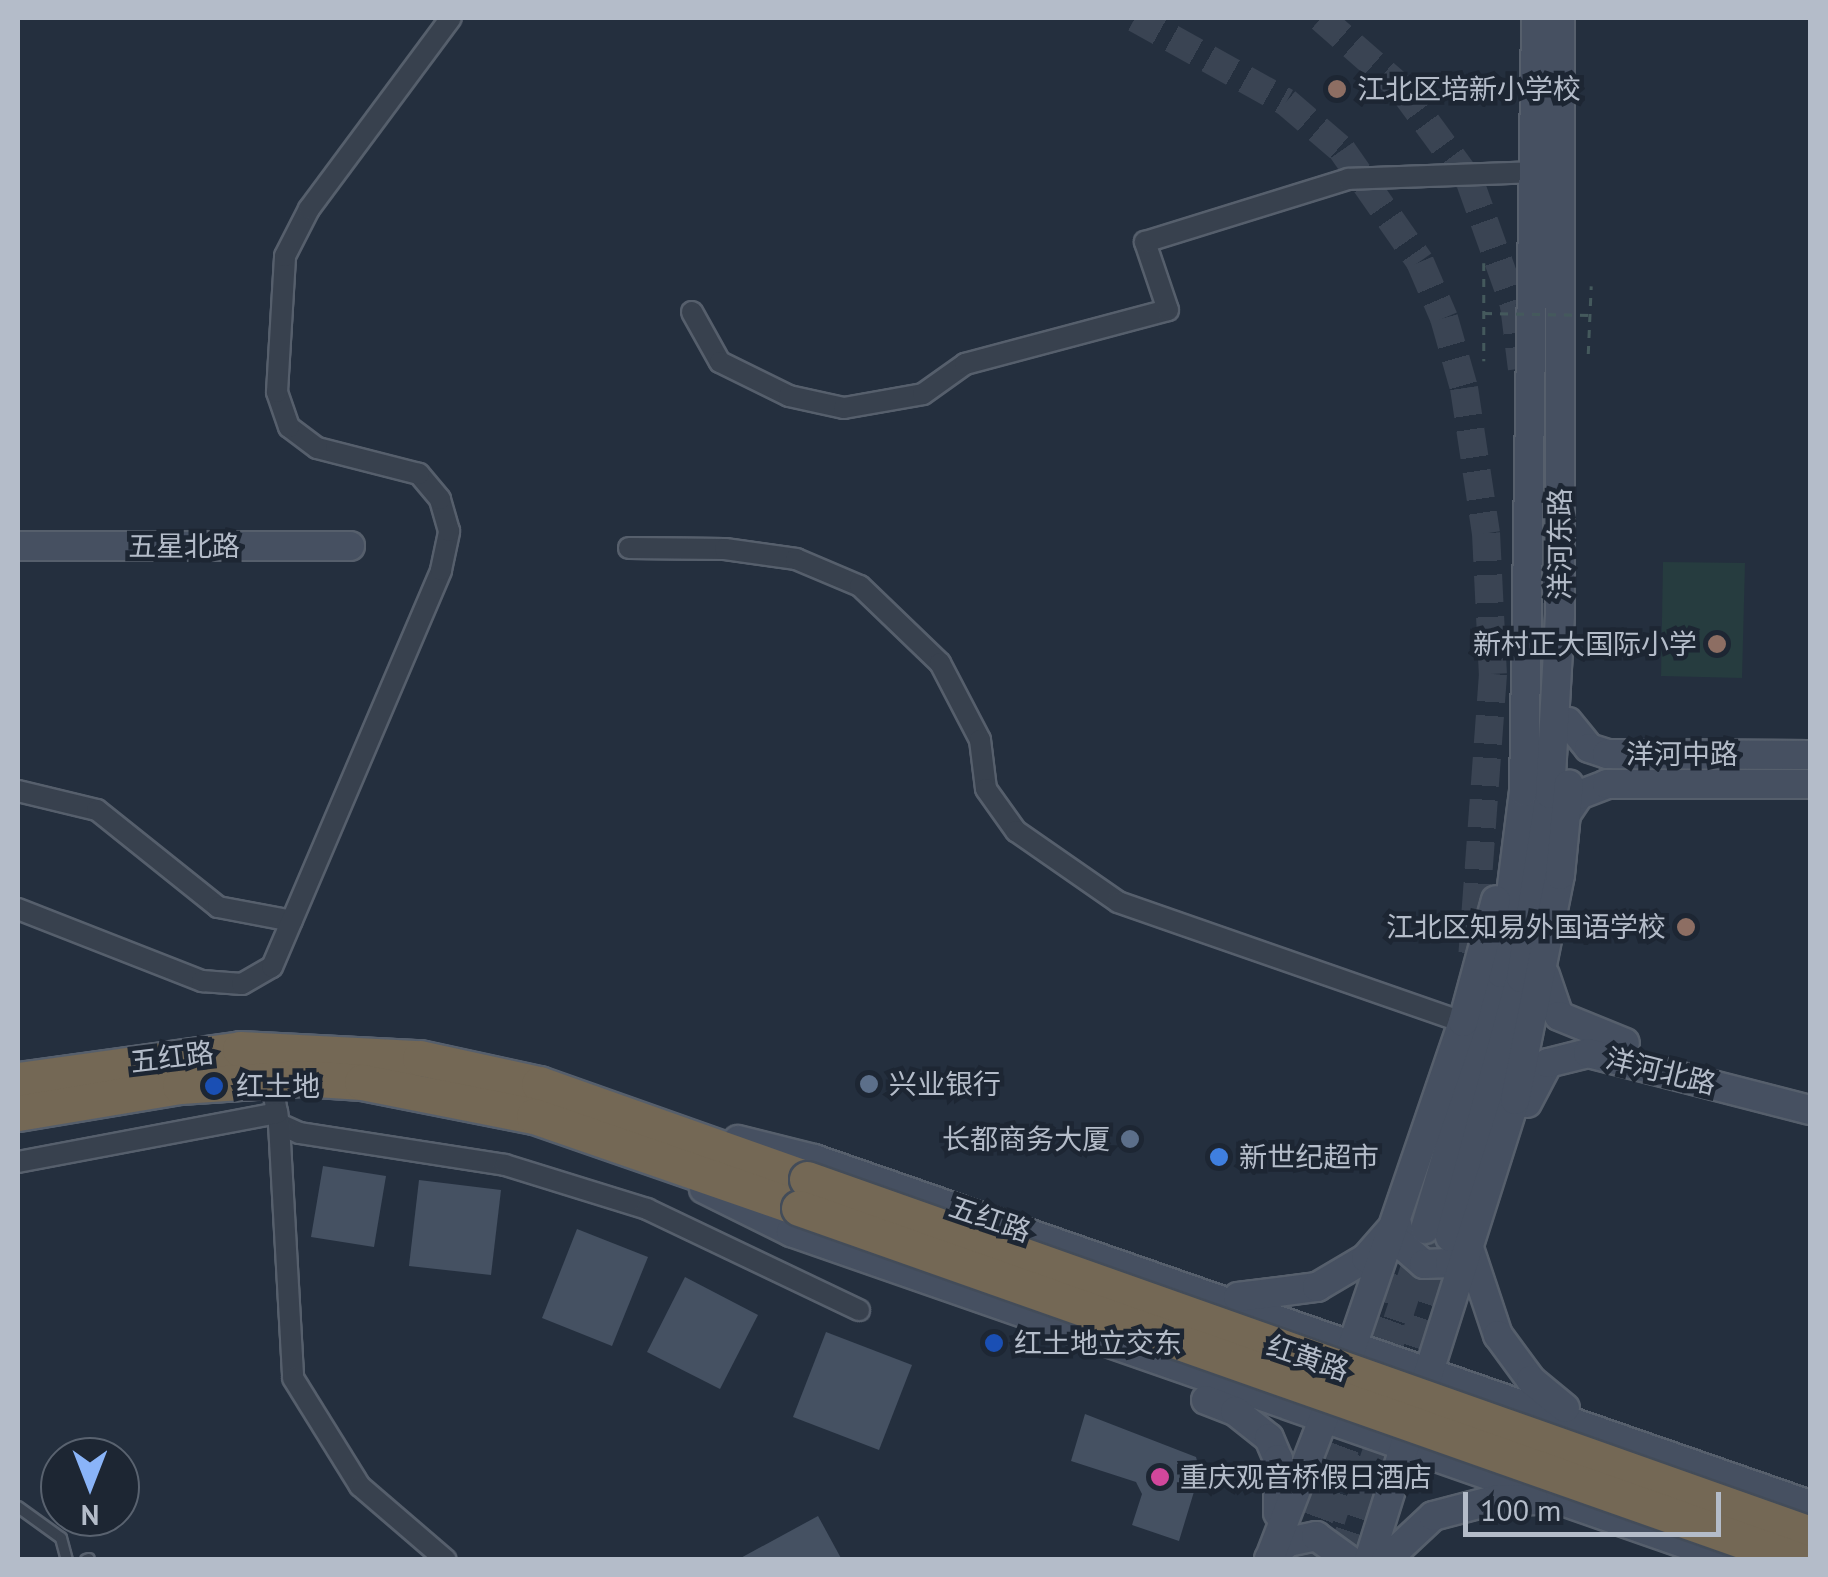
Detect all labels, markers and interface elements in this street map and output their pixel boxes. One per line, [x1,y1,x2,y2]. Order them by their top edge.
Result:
place label: 江北区培新小学校 [1357,72,1581,106]
marker: 江北区培新小学校 [1326,78,1348,100]
street label: 洋河东路 [1543,488,1577,600]
street label: 五星北路 [128,529,240,563]
place label: 新村正大国际小学 [1473,627,1697,661]
marker: 新村正大国际小学 [1706,633,1728,655]
street label: 洋河中路 [1626,737,1738,771]
place label: 江北区知易外国语学校 [1386,910,1666,944]
marker: 江北区知易外国语学校 [1675,916,1697,938]
street label: 五红路 [128,1035,216,1079]
street label: 洋河北路 [1603,1041,1719,1101]
place label: 兴业银行 [889,1067,1001,1101]
place label: 红土地 [236,1069,320,1103]
marker: 红土地 [201,1073,227,1099]
marker: 兴业银行 [858,1073,880,1095]
place label: 长都商务大厦 [942,1122,1110,1156]
marker: 长都商务大厦 [1119,1128,1141,1150]
place label: 新世纪超市 [1239,1140,1379,1174]
marker: 新世纪超市 [1208,1146,1230,1168]
street label: 五红路 [945,1189,1035,1249]
place label: 红土地立交东 [1014,1326,1182,1360]
street label: 红黄路 [1263,1328,1353,1388]
marker: 红土地立交东 [983,1332,1005,1354]
north arrow [40,1437,140,1537]
place label: 重庆观音桥假日酒店 [1180,1460,1432,1494]
marker: 重庆观音桥假日酒店 [1149,1466,1171,1488]
scale bar [1468,1472,1726,1534]
text: 100 m [1480,1490,1561,1529]
text: N [81,1497,99,1534]

